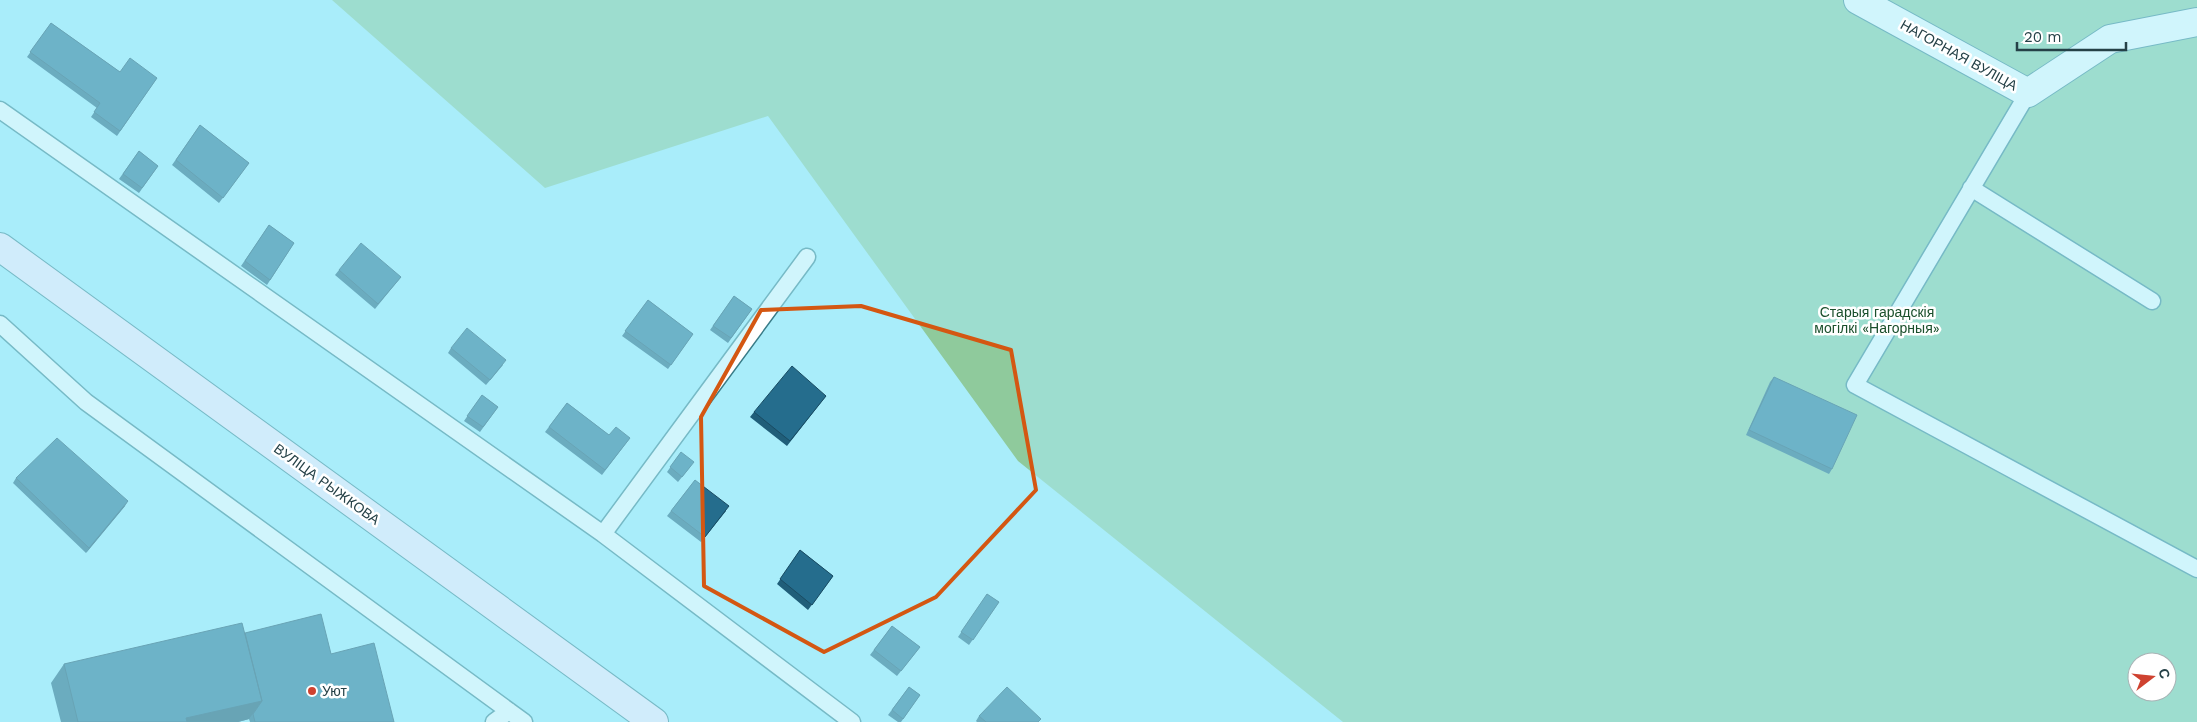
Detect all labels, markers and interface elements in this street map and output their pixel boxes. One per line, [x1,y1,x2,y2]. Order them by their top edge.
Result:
street label: НАГОРНАЯ ВУЛІЦА [1898,16,2021,94]
scale bar [2017,20,2126,52]
text: 20 m [2024,28,2062,46]
park label: Старыя гарадскія могілкі «Нагорныя» [1814,304,1940,336]
street label: ВУЛІЦА РЫЖКОВА [271,440,383,528]
north arrow [2127,652,2177,702]
text: С [2155,666,2174,680]
place label: Уют [322,683,347,699]
marker: Уют [306,685,318,697]

